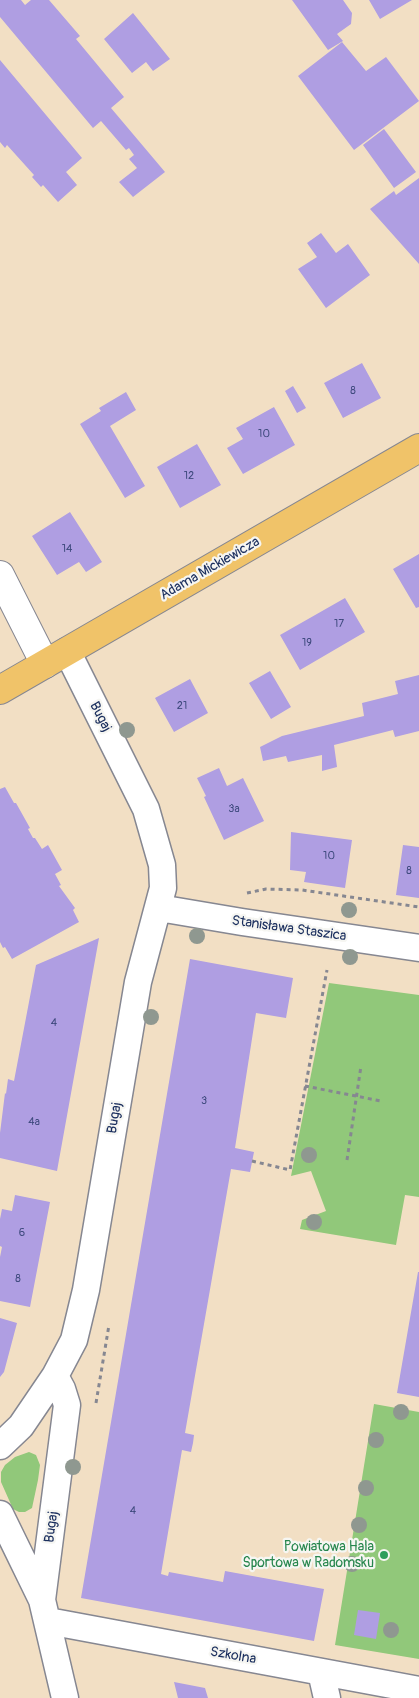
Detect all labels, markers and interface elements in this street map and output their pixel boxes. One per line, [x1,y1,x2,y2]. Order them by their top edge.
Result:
house number: 8 [350,384,356,398]
house number: 10 [258,427,270,441]
house number: 12 [184,469,194,483]
street label: Adama Mickiewicza [157,534,263,604]
house number: 14 [62,542,72,556]
house number: 17 [334,617,344,631]
house number: 19 [302,636,312,650]
street label: Bugaj [85,699,115,735]
house number: 21 [177,699,187,713]
house number: 3a [228,802,240,816]
house number: 10 [323,849,335,863]
house number: 8 [406,864,412,878]
street label: Stanisława Staszica [231,913,347,945]
house number: 4 [51,1016,57,1030]
house number: 3 [201,1094,207,1108]
street label: Bugaj [104,1101,126,1135]
house number: 4a [28,1115,40,1129]
house number: 6 [19,1226,25,1240]
house number: 8 [15,1272,21,1286]
house number: 4 [130,1504,136,1518]
street label: Bugaj [41,1510,63,1544]
place label: Powiatowa Hala Sportowa w Radomsku [243,1539,374,1571]
marker: Powiatowa Hala Sportowa w Radomsku [378,1549,390,1561]
street label: Szkolna [209,1644,257,1668]

